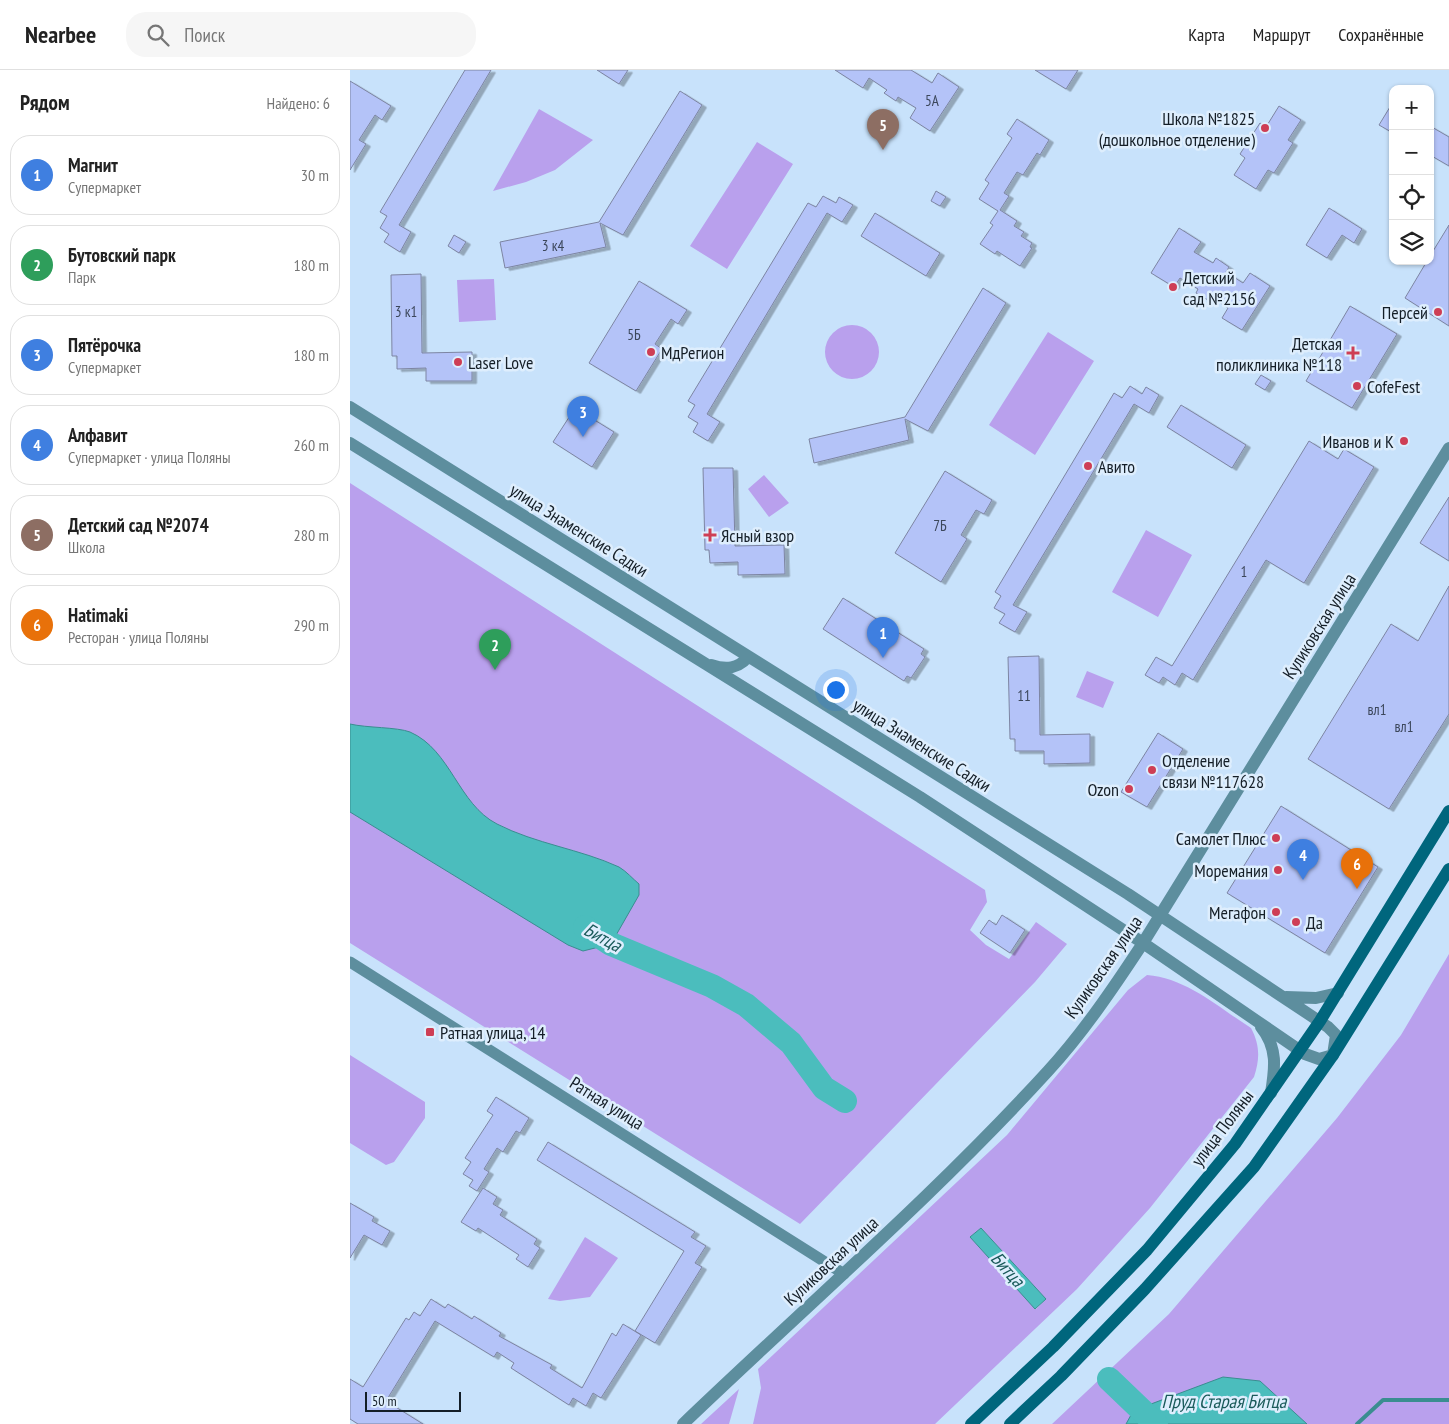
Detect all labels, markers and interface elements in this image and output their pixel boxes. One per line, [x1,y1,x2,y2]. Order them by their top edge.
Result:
search box [126,12,476,57]
text: Nearbee [25,19,96,50]
icon: search [144,21,172,49]
text: Поиск [184,23,225,47]
text: Карта [1188,23,1225,46]
text: Маршрут [1253,23,1310,46]
text: Сохранённые [1338,23,1424,46]
map controls [1389,85,1434,265]
button: + [1389,85,1434,130]
text: Рядом [20,89,70,116]
house number: 5А [925,91,940,110]
text: Найдено: 6 [267,93,330,113]
place label: Школа №1825 (дошкольное отделение) [1099,107,1256,151]
pin: 5 [867,109,899,150]
marker: Школа №1825 (дошкольное отделение) [1259,122,1271,134]
button: − [1389,130,1434,175]
text: Магнит [68,153,118,177]
text: 1 [33,165,41,185]
text: 30 m [301,165,329,185]
button: locate [1389,175,1434,220]
text: Супермаркет [68,177,141,197]
button: layers [1389,220,1434,265]
house number: 3 к4 [542,236,564,255]
text: Бутовский парк [68,243,176,267]
text: 2 [33,255,41,275]
text: 180 m [294,255,329,275]
place label: Детский сад №2156 [1183,266,1256,310]
text: Парк [68,267,96,287]
marker: Детский сад №2156 [1167,281,1179,293]
place label: Персей [1382,301,1428,324]
house number: 3 к1 [395,302,417,321]
marker: Персей [1432,306,1444,318]
house number: 5Б [627,325,641,344]
place label: Детская поликлиника №118 [1216,332,1342,376]
text: Пятёрочка [68,333,141,357]
place label: МдРегион [661,341,724,364]
text: 3 [33,345,41,365]
text: 180 m [294,345,329,365]
marker: МдРегион [645,346,657,358]
marker: Детская поликлиника №118 [1346,346,1360,360]
place label: Laser Love [468,351,533,374]
marker: Laser Love [452,356,464,368]
text: Супермаркет [68,357,141,377]
place label: CofeFest [1367,375,1420,398]
marker: CofeFest [1351,380,1363,392]
pin: 3 [567,396,599,437]
text: Алфавит [68,423,127,447]
place label: Иванов и К [1323,430,1394,453]
text: 4 [33,435,41,455]
text: 260 m [294,435,329,455]
marker: Иванов и К [1398,435,1410,447]
text: Супермаркет · улица Поляны [68,447,231,467]
place label: Авито [1098,455,1135,478]
marker: Авито [1082,460,1094,472]
street label: улица Знаменские Садки [506,478,652,582]
text: Детский сад №2074 [68,513,209,537]
house number: 7Б [933,516,947,535]
place label: Ясный взор [721,524,794,547]
text: 5 [33,525,41,545]
text: 280 m [294,525,329,545]
marker: Ясный взор [703,528,717,542]
text: Школа [68,537,105,557]
house number: 1 [1241,562,1247,581]
street label: Куликовская улица [1277,569,1361,683]
text: Hatimaki [68,603,128,627]
text: 6 [33,615,41,635]
text: 290 m [294,615,329,635]
pin: 1 [867,617,899,658]
text: Ресторан · улица Поляны [68,627,209,647]
pin: 2 [479,629,511,670]
your location [823,677,849,703]
house number: 11 [1017,686,1031,705]
street label: улица Знаменские Садки [849,693,995,797]
house number: вл1 [1368,700,1386,719]
house number: вл1 [1395,717,1413,736]
place label: Отделение связи №117628 [1162,749,1264,793]
marker: Отделение связи №117628 [1146,764,1158,776]
place label: Ozon [1087,778,1119,801]
marker: Ozon [1123,783,1135,795]
place label: Самолет Плюс [1176,827,1267,850]
marker: Самолет Плюс [1270,832,1282,844]
pin: 4 [1287,839,1319,880]
pin: 6 [1341,848,1373,889]
place label: Моремания [1194,859,1268,882]
marker: Моремания [1272,864,1284,876]
place label: Мегафон [1209,901,1266,924]
marker: Мегафон [1270,906,1282,918]
street label: Куликовская улица [1059,911,1147,1023]
place label: Да [1306,911,1323,934]
marker: Да [1290,916,1302,928]
water label: Битца [580,917,627,958]
place label: Ратная улица, 14 [440,1021,545,1044]
marker: Ратная улица, 14 [424,1026,436,1038]
street label: Ратная улица [566,1071,648,1135]
street label: улица Поляны [1186,1085,1258,1171]
street label: Куликовская улица [779,1211,883,1311]
water label: Битца [986,1247,1031,1293]
scale bar [365,1389,461,1412]
water label: Пруд Старая Битца [1162,1389,1288,1413]
text: 50 m [372,1392,397,1410]

